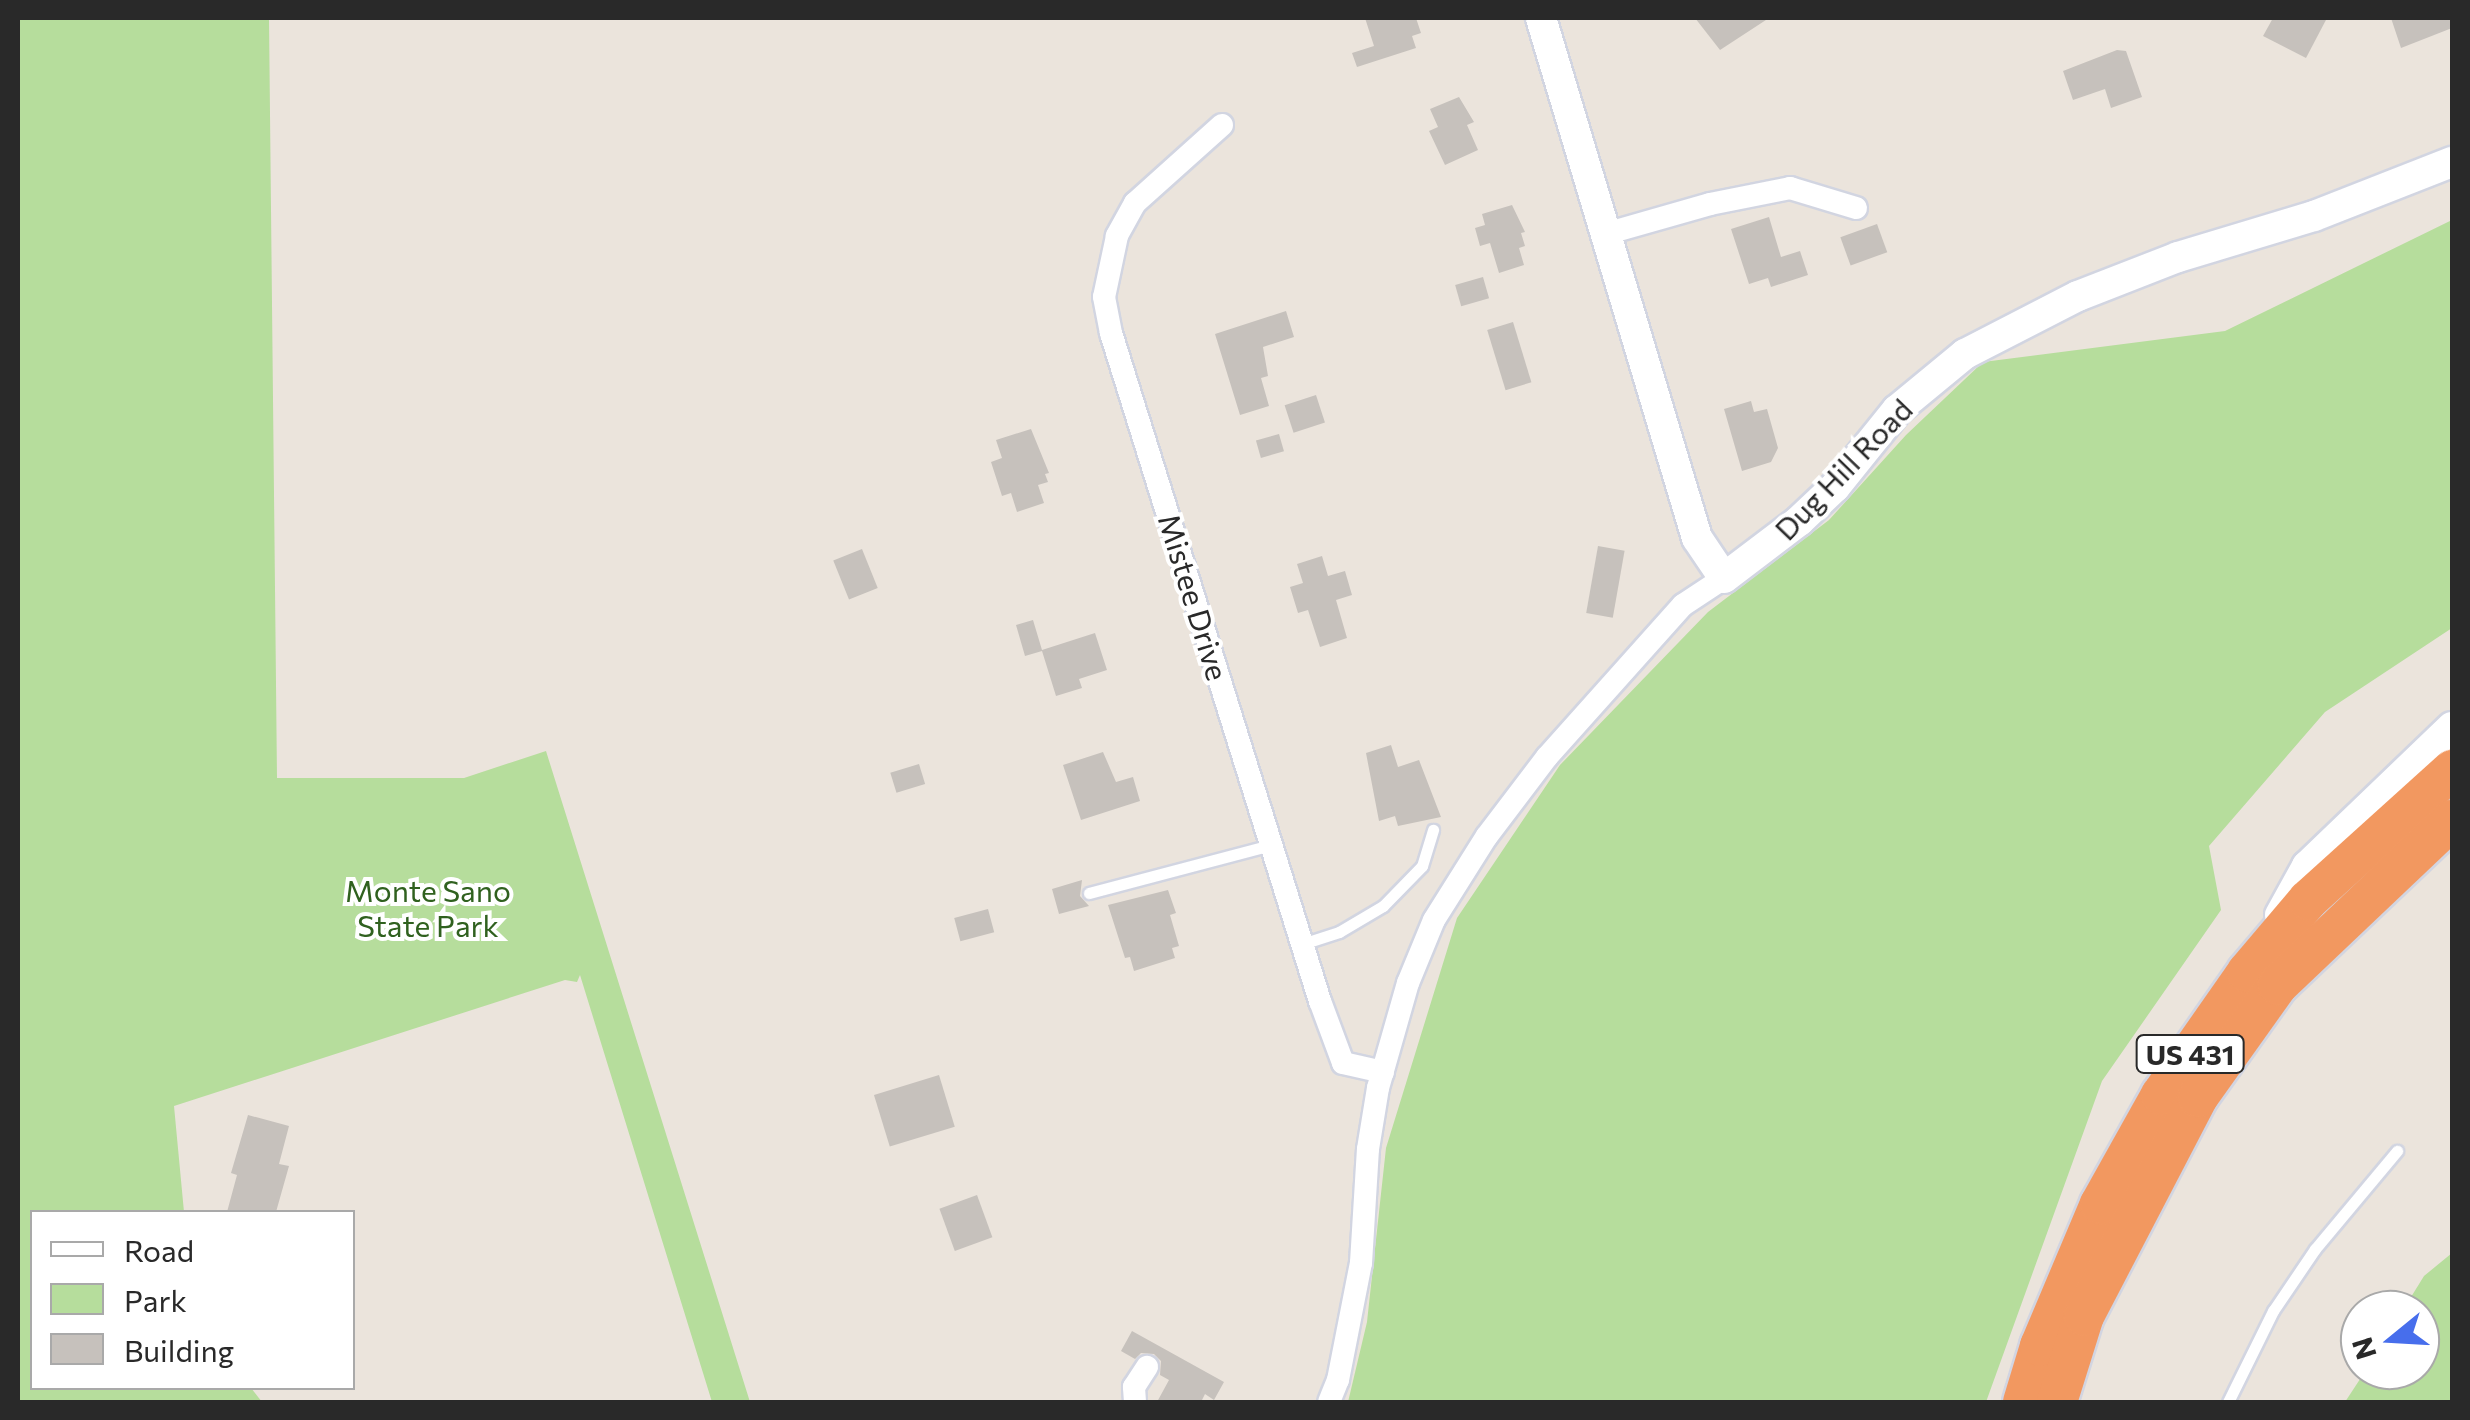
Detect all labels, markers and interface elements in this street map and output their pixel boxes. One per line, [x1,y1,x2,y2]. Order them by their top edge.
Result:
street label: Dug Hill Road [1767,391,1919,547]
street label: Mistee Drive [1152,510,1236,684]
park label: Monte Sano State Park [345,872,511,942]
road number: US 431 [2135,1031,2245,1077]
legend [30,1210,355,1390]
text: Road [124,1231,194,1268]
text: Park [124,1281,187,1318]
north arrow [2340,1290,2440,1390]
text: Building [124,1331,234,1368]
text: N [2344,1333,2383,1364]

